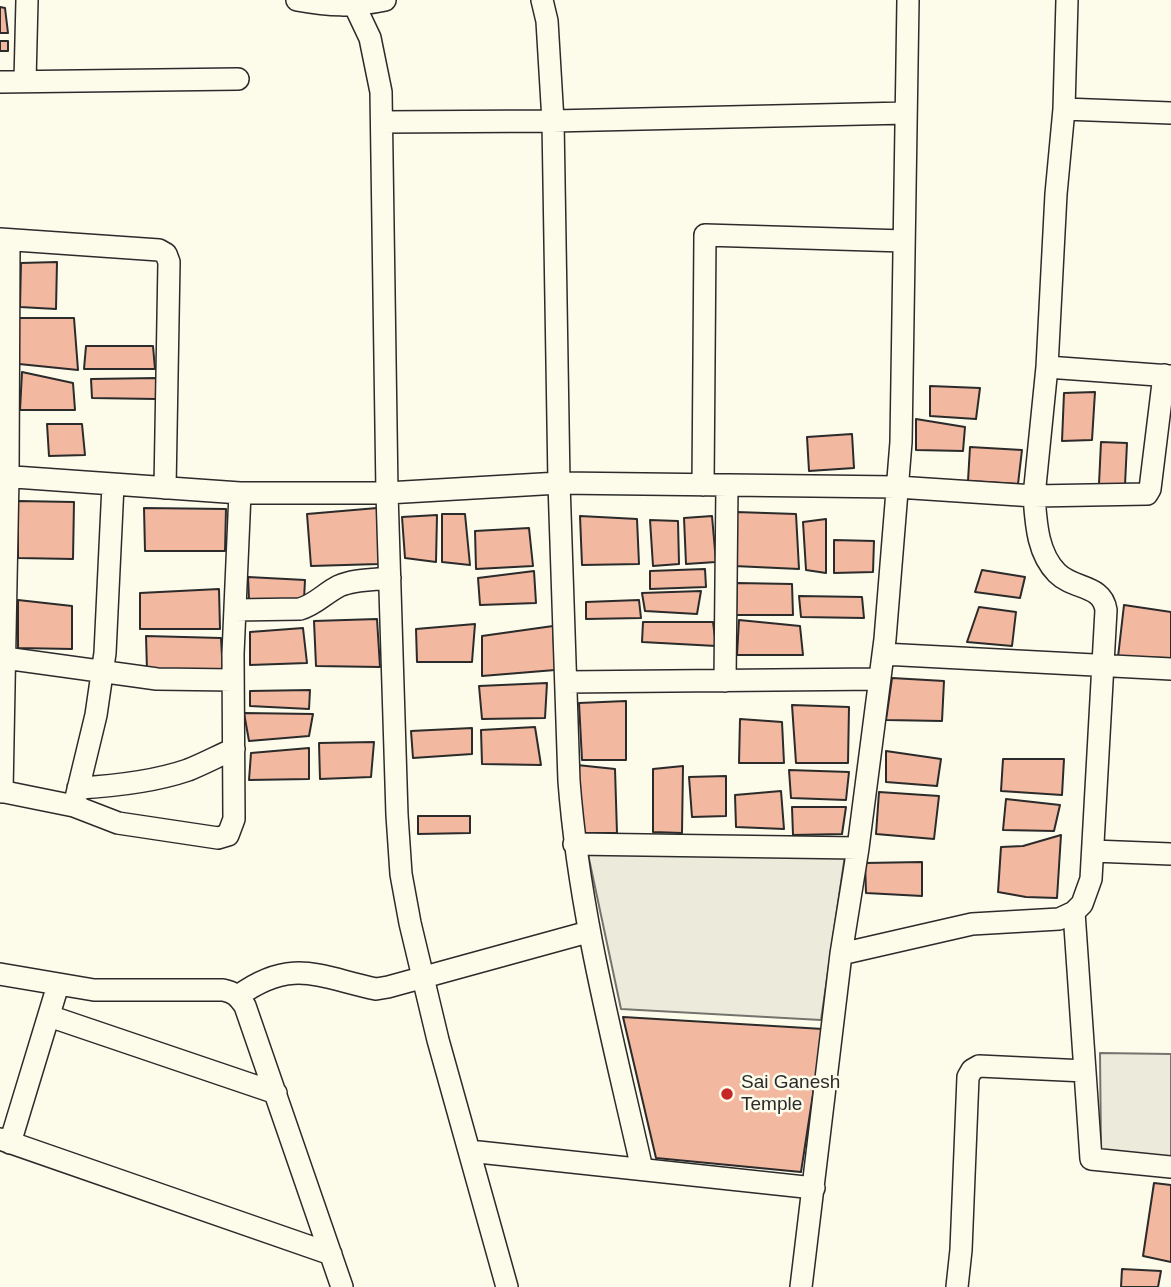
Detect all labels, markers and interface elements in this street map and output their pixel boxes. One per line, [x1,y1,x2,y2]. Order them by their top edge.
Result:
place label: Sai Ganesh Temple [741,1072,840,1116]
marker: Sai Ganesh Temple [719,1086,735,1102]

